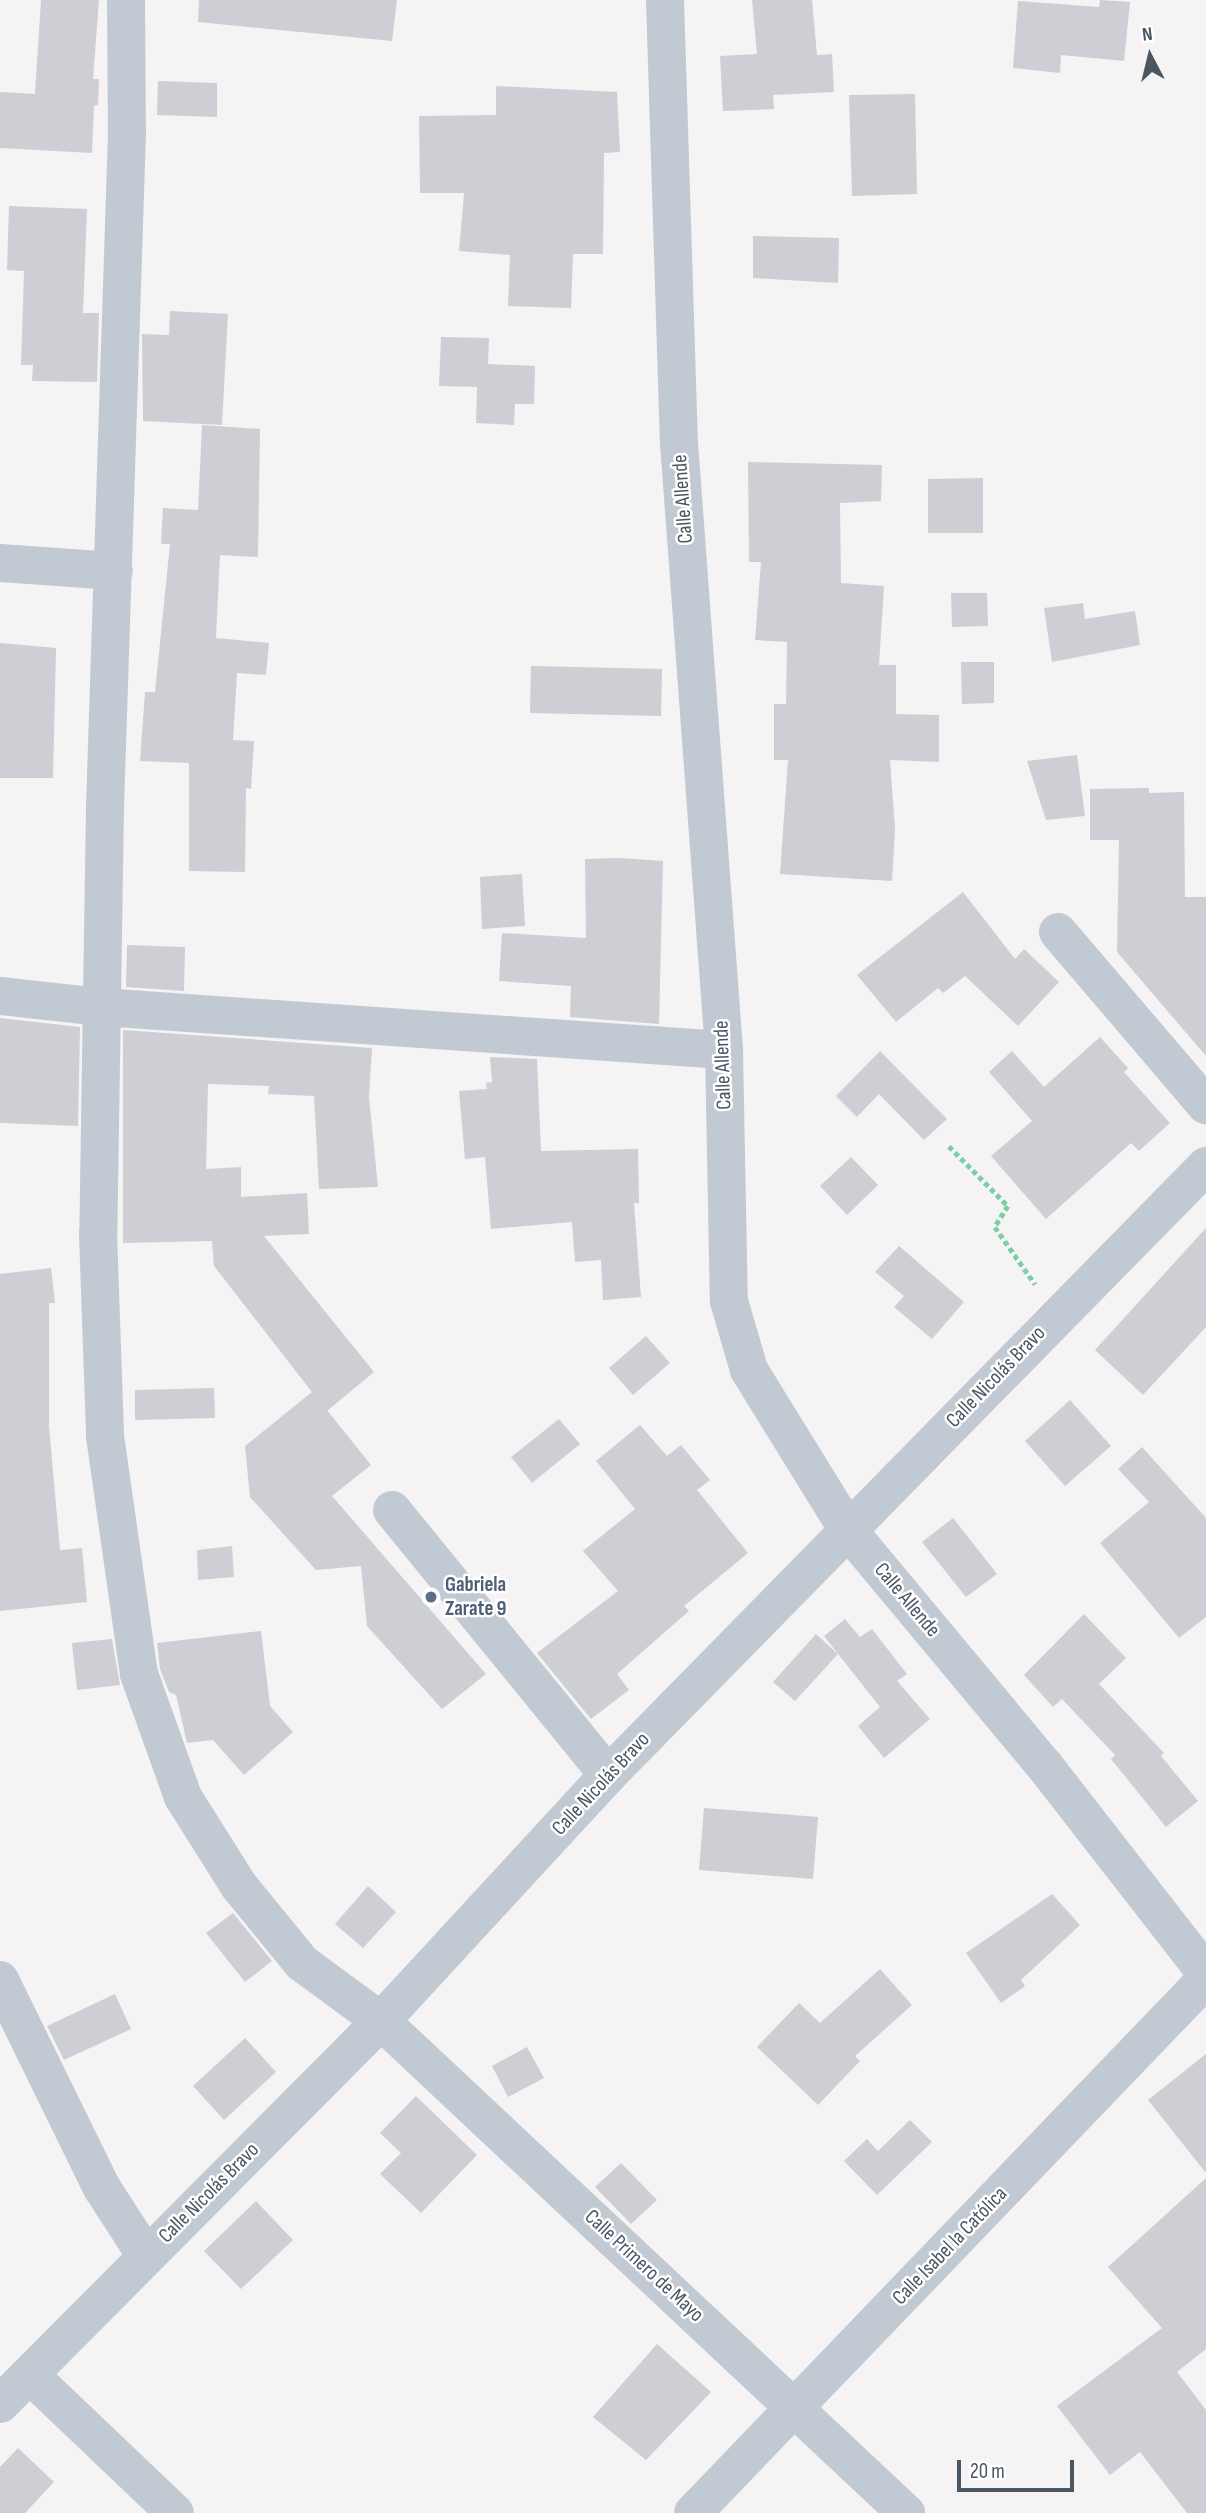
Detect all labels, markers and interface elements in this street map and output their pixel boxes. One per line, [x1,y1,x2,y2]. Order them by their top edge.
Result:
north arrow [1115,21,1185,91]
text: N [1141,23,1154,47]
street label: Calle Allende [667,454,699,544]
street label: Calle Allende [709,1020,737,1110]
street label: Calle Nicolás Bravo [941,1321,1051,1433]
street label: Calle Allende [869,1558,945,1642]
place label: Gabriela Zarate 9 [445,1572,507,1622]
marker: Gabriela Zarate 9 [423,1589,439,1605]
street label: Calle Nicolás Bravo [547,1727,655,1841]
street label: Calle Nicolás Bravo [154,2138,264,2248]
street label: Calle Isabel la Católica [887,2182,1013,2310]
street label: Calle Primero de Mayo [579,2204,709,2328]
scale bar [961,2446,1078,2490]
text: 20 m [970,2459,1005,2484]

